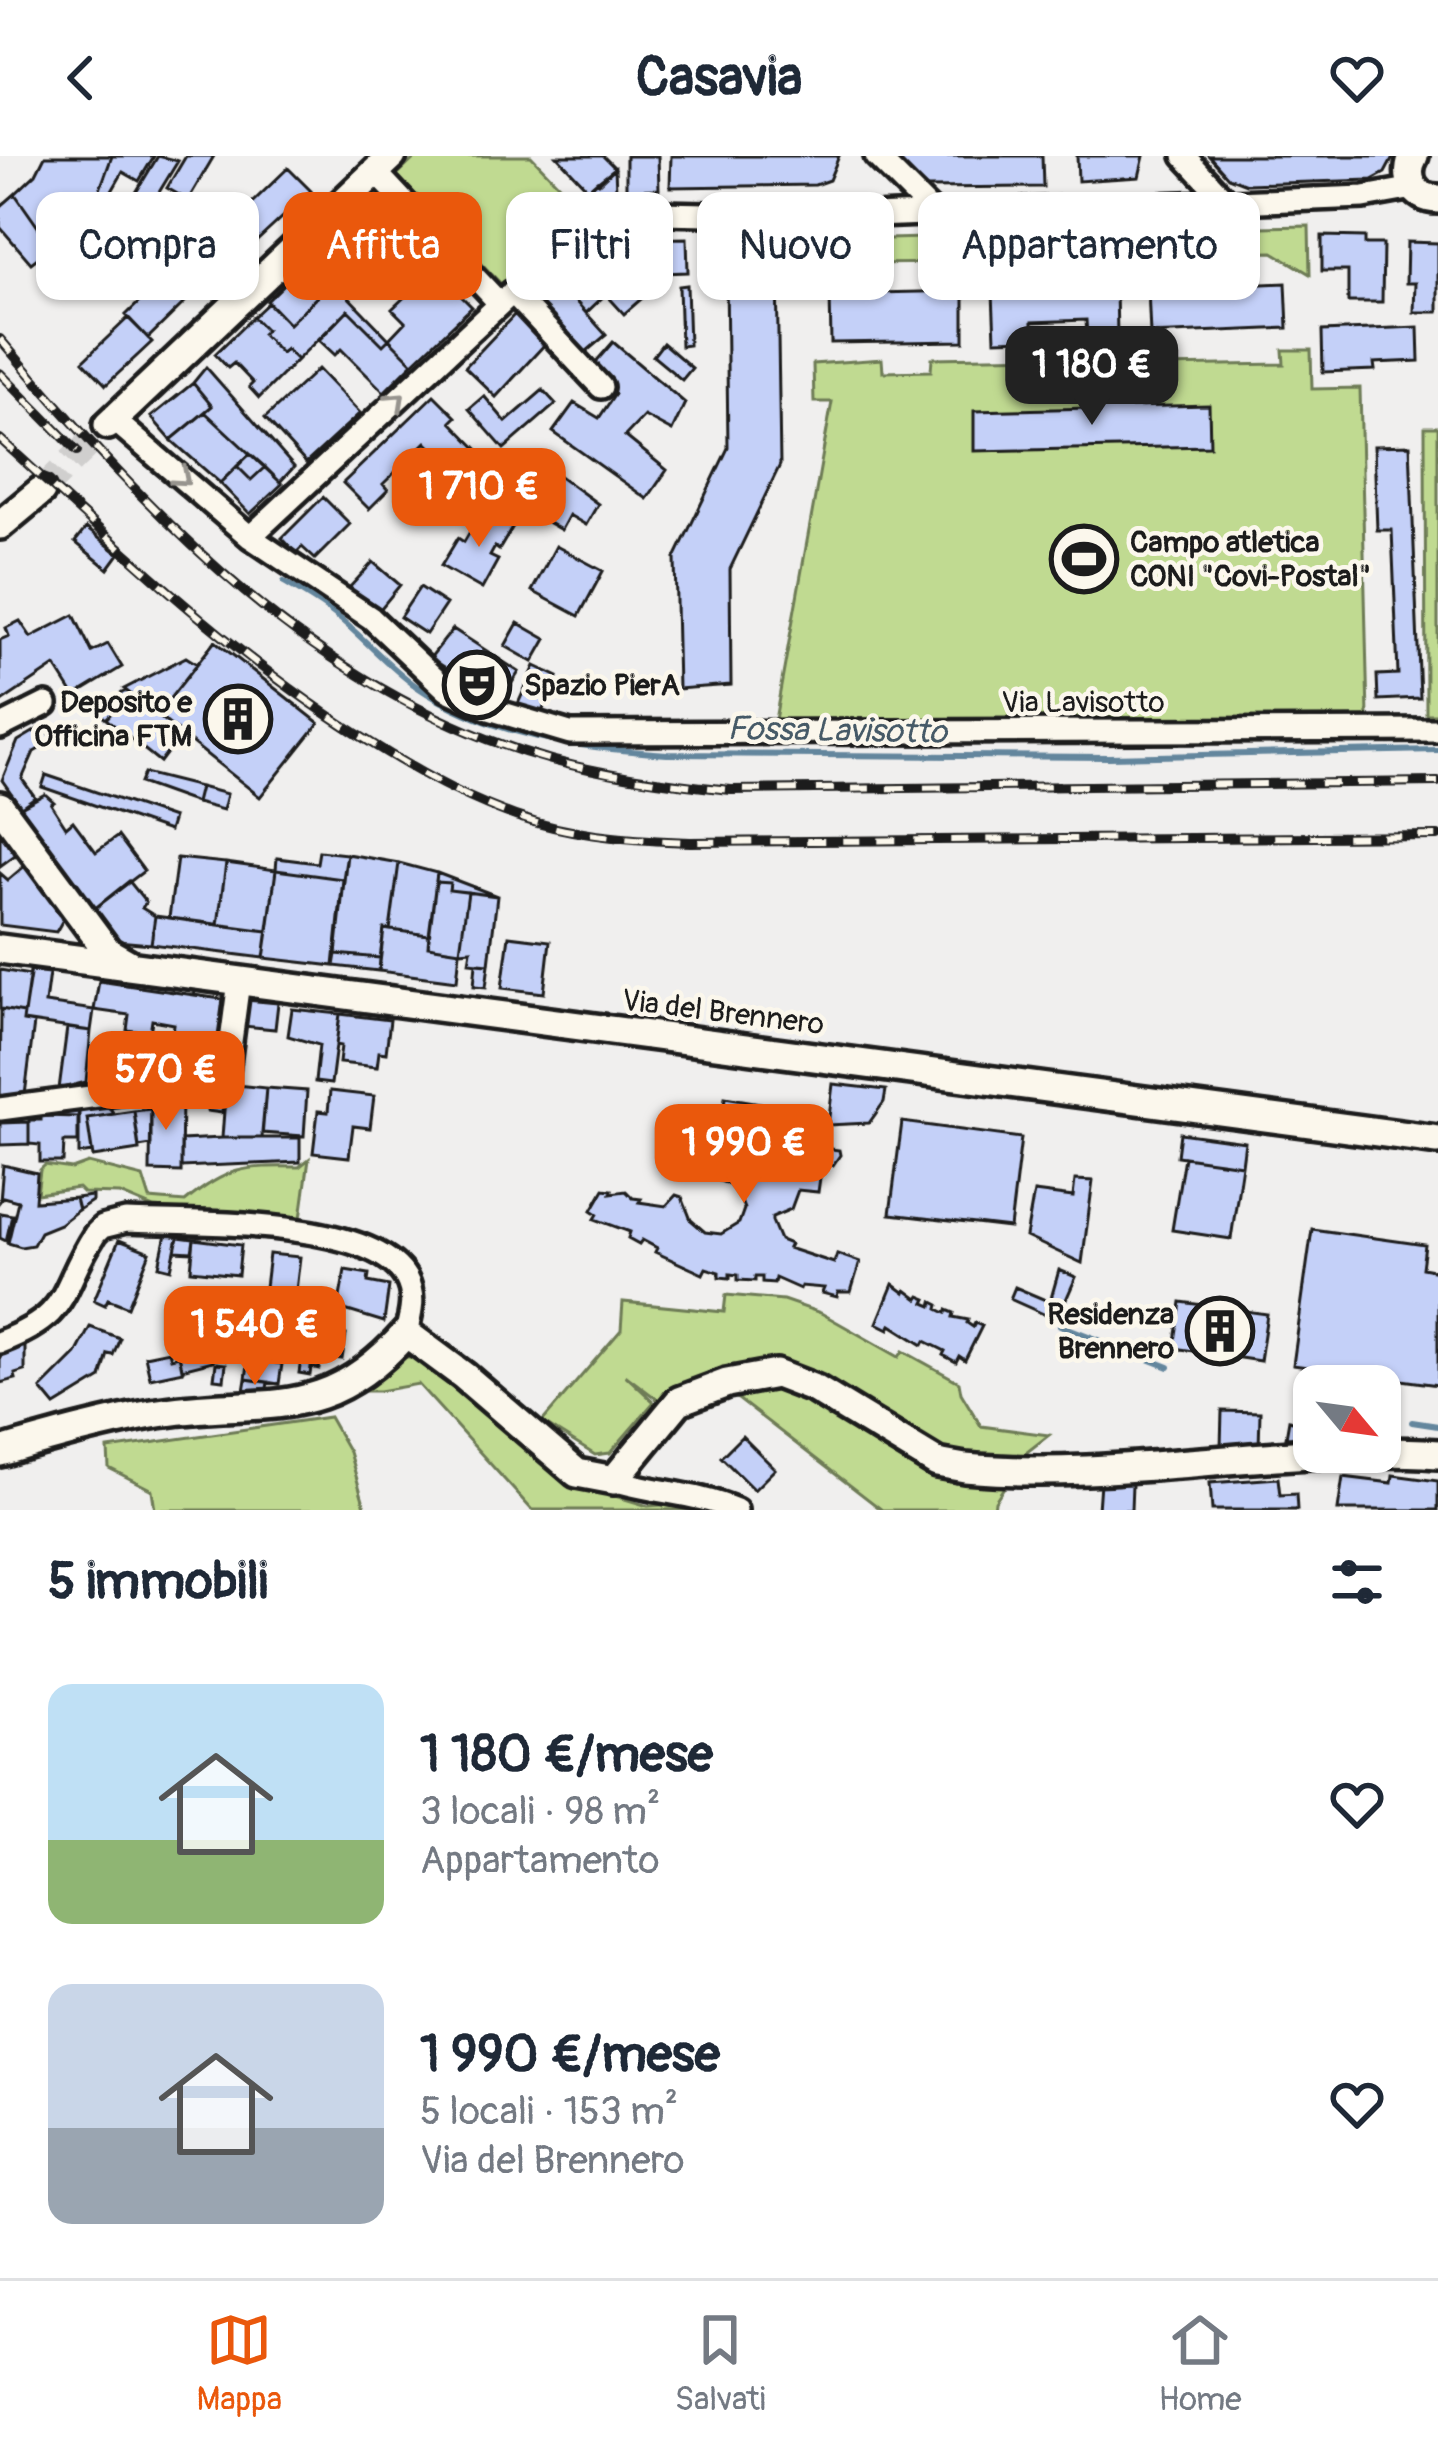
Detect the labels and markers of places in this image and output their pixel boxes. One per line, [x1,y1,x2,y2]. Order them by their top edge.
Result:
pin: 1 180 € [981,326,1203,428]
pin: 1 710 € [368,448,590,550]
sports icon: Campo atletica CONI "Covi-Postal" [1049,524,1119,594]
place label: Campo atletica CONI "Covi-Postal" [1130,524,1371,595]
theatre icon: Spazio PierA [442,650,512,720]
place label: Spazio PierA [524,667,681,704]
place label: Deposito e Officina FTM [34,684,193,755]
building icon: Deposito e Officina FTM [203,684,273,754]
pin: 570 € [82,1031,250,1133]
pin: 1 990 € [633,1104,855,1206]
pin: 1 540 € [144,1286,366,1388]
place label: Residenza Brennero [1047,1296,1174,1367]
building icon: Residenza Brennero [1185,1296,1255,1366]

